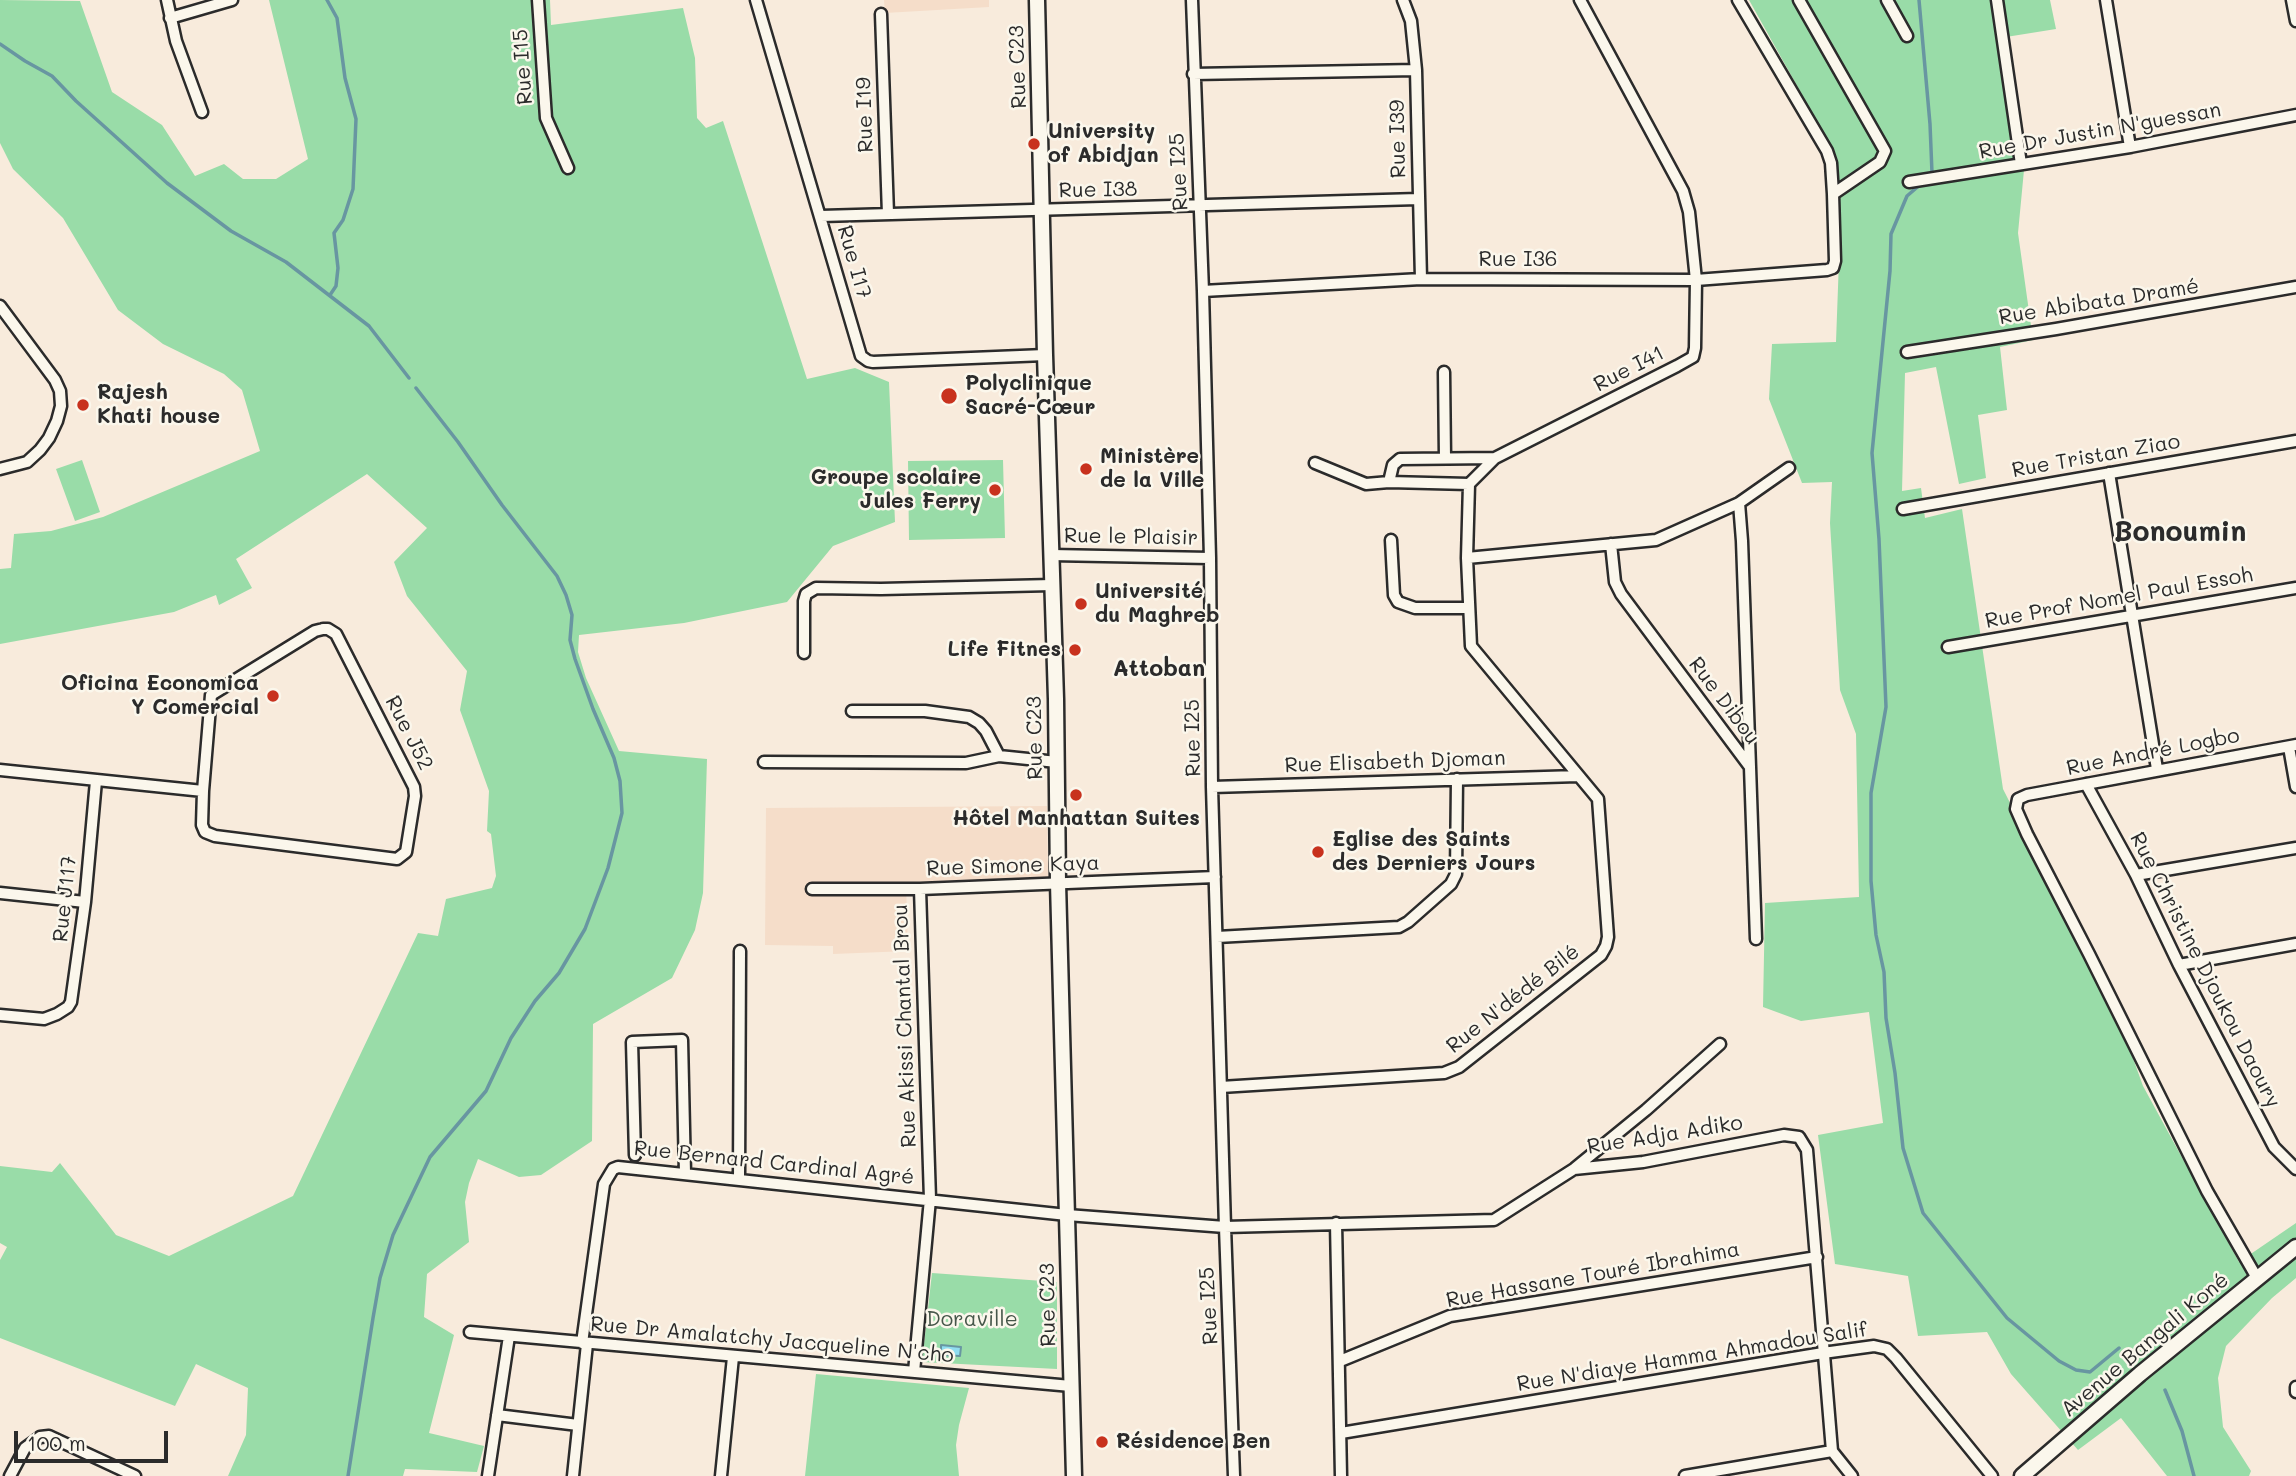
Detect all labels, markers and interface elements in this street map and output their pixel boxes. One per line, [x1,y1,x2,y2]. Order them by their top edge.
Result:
street label: Rue C23 [1004,25,1032,109]
street label: Rue I15 [508,28,538,106]
street label: Rue I19 [851,77,879,153]
street label: Rue Dr Justin N'guessan [1977,97,2223,165]
street label: Rue I39 [1385,99,1411,179]
place label: University of Abidjan [1048,119,1159,169]
street label: Rue I25 [1164,132,1194,212]
marker: University of Abidjan [1026,136,1042,152]
street label: Rue I38 [1058,177,1138,203]
street label: Rue I17 [832,223,876,301]
street label: Rue I36 [1479,247,1557,273]
street label: Rue Abibata Dramé [1997,274,2201,330]
street label: Rue I41 [1590,341,1668,397]
place label: Polyclinique Sacré-Cœur [965,371,1095,421]
place label: Rajesh Khati house [97,380,220,430]
marker: Polyclinique Sacré-Cœur [939,386,959,406]
marker: Rajesh Khati house [75,397,91,413]
street label: Rue Tristan Ziao [2010,429,2182,483]
place label: Ministère de la Ville [1100,444,1204,494]
marker: Ministère de la Ville [1078,461,1094,477]
place label: Groupe scolaire Jules Ferry [811,465,981,515]
marker: Groupe scolaire Jules Ferry [987,482,1003,498]
district label: Bonoumin [2114,515,2246,549]
street label: Rue le Plaisir [1064,523,1198,551]
street label: Rue Prof Nomel Paul Essoh [1983,562,2255,634]
place label: Université du Maghreb [1095,579,1219,629]
marker: Université du Maghreb [1073,596,1089,612]
place label: Life Fitnes [948,637,1061,663]
marker: Life Fitnes [1067,642,1083,658]
street label: Rue Dibou [1683,652,1765,750]
district label: Attoban [1113,655,1205,683]
place label: Oficina Economica Y Comercial [61,671,259,721]
marker: Oficina Economica Y Comercial [265,688,281,704]
street label: Rue J52 [380,692,438,774]
street label: Rue C23 [1022,696,1048,780]
street label: Rue I25 [1180,699,1206,777]
street label: Rue André Logbo [2064,723,2242,781]
street label: Rue Elisabeth Djoman [1284,746,1506,778]
marker: Hôtel Manhattan Suites [1068,787,1084,803]
place label: Hôtel Manhattan Suites [952,806,1200,832]
place label: Eglise des Saints des Derniers Jours [1332,827,1535,877]
street label: Rue Christine Djoukou Daoury [2124,828,2286,1112]
marker: Eglise des Saints des Derniers Jours [1310,844,1326,860]
street label: Rue Simone Kaya [926,850,1100,882]
street label: Rue J117 [48,855,82,943]
street label: Rue Akissi Chantal Brou [888,904,922,1148]
street label: Rue N'dédé Bilé [1441,939,1585,1059]
street label: Rue Adja Adiko [1585,1110,1745,1160]
street label: Rue Bernard Cardinal Agré [633,1136,915,1190]
street label: Rue Hassane Touré Ibrahima [1444,1237,1742,1313]
street label: Rue C23 [1035,1263,1061,1347]
street label: Rue I25 [1194,1266,1224,1346]
street label: Avenue Bangali Koné [2056,1268,2234,1422]
park label: Doraville [926,1307,1018,1333]
street label: Rue Dr Amalatchy Jacqueline N'cho [589,1312,955,1368]
street label: Rue N'diaye Hamma Ahmadou Salif [1515,1317,1869,1397]
scale bar [18,1416,172,1460]
text: 100 m [27,1429,86,1456]
place label: Résidence Ben [1116,1429,1270,1455]
marker: Résidence Ben [1094,1434,1110,1450]

